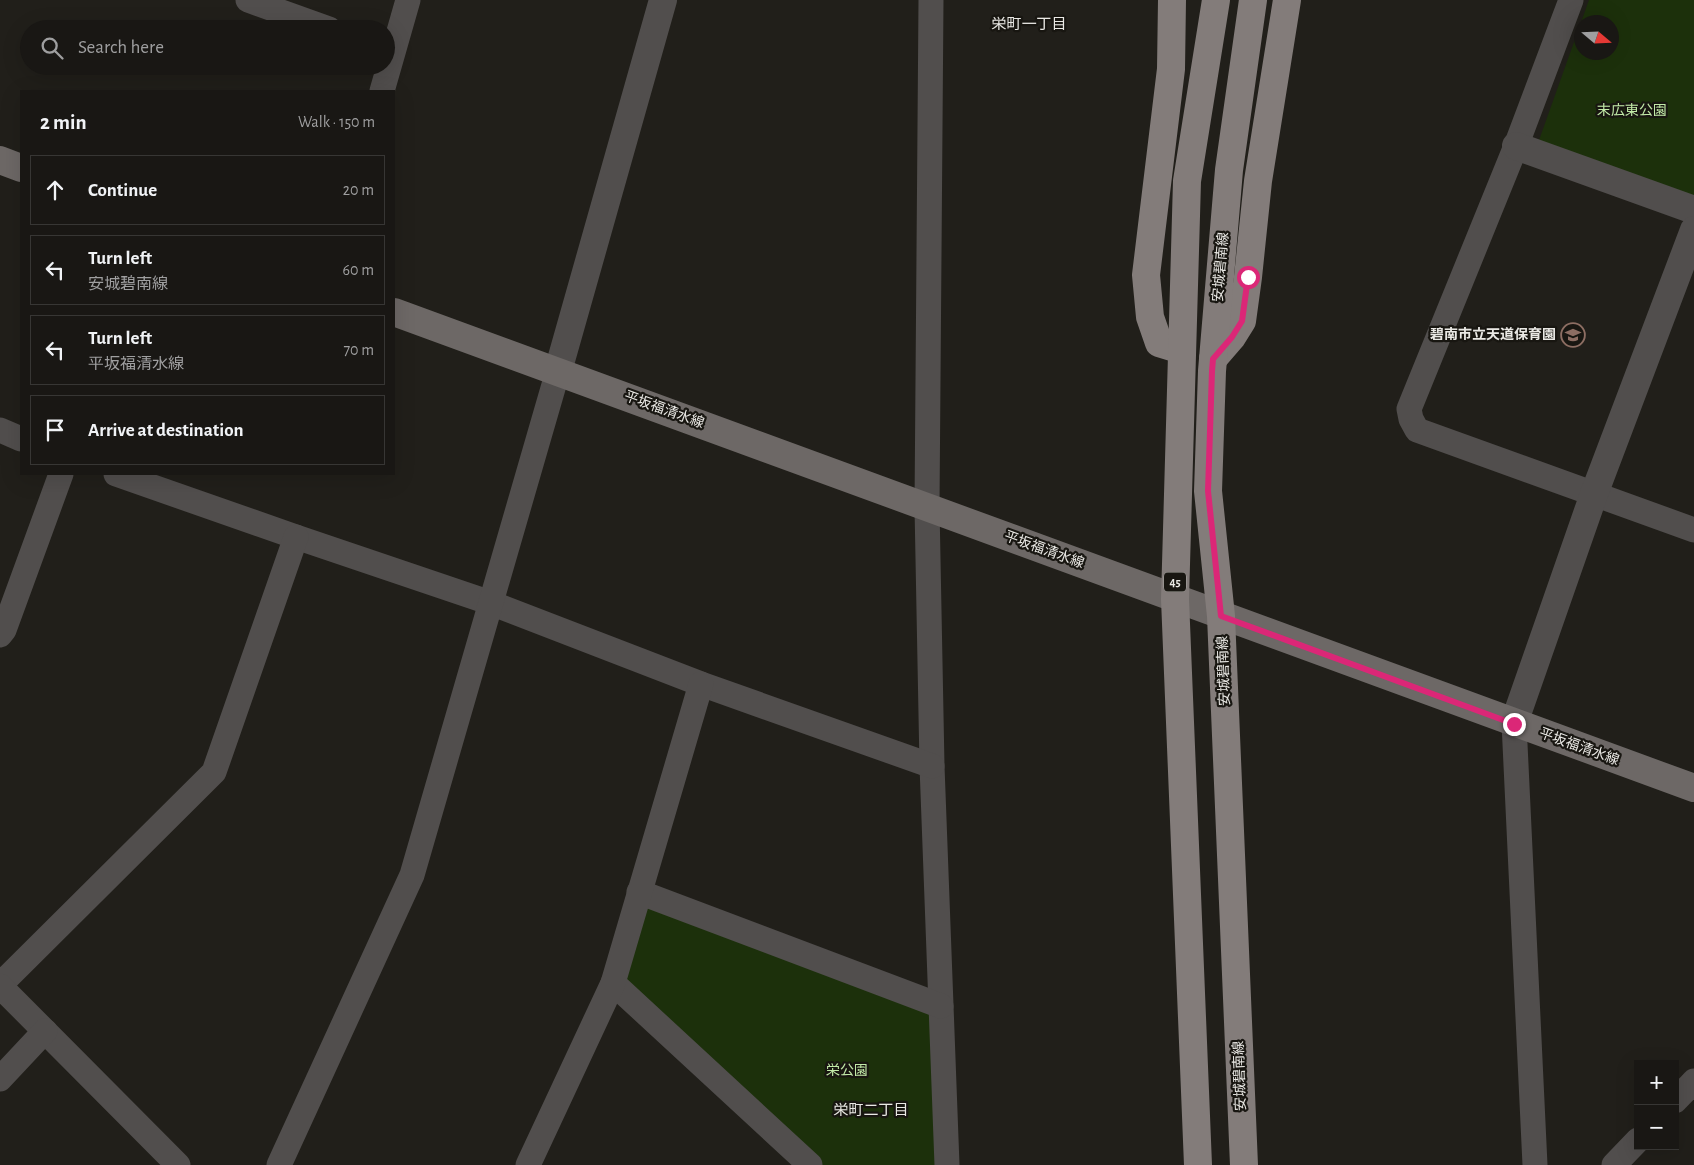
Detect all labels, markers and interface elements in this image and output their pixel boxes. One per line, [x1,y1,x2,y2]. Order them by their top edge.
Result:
north arrow [1574,15,1619,60]
district label: 栄町一丁目 [991,16,1067,32]
search box [20,20,395,75]
icon: search [38,34,66,62]
text: Search here [78,38,164,57]
park label: 末広東公園 [1597,103,1667,118]
text: 2 min [40,112,87,133]
text: Walk · 150 m [298,114,375,130]
icon: ahead [41,176,69,204]
text: Continue [88,181,157,200]
text: 20 m [343,182,374,198]
street label: 安城碧南線 [1210,231,1231,302]
text: Turn left [88,249,152,268]
icon: left [41,256,69,284]
text: 60 m [343,262,374,278]
route start [1237,266,1260,289]
text: 安城碧南線 [88,276,168,292]
school or university icon: 碧南市立天道保育園 [1560,322,1586,348]
place label: 碧南市立天道保育園 [1430,327,1556,342]
text: Turn left [88,329,152,348]
icon: left [41,336,69,364]
text: 70 m [343,342,374,358]
text: 平坂福清水線 [88,356,184,372]
street label: 平坂福清水線 [622,388,706,431]
icon: arrive [41,416,69,444]
text: Arrive at destination [88,421,244,440]
street label: 平坂福清水線 [1002,528,1086,571]
road number: 45 [1164,572,1186,592]
street label: 安城碧南線 [1215,636,1232,706]
route end [1503,713,1526,736]
street label: 平坂福清水線 [1537,725,1621,768]
street label: 安城碧南線 [1231,1041,1248,1111]
map controls [1634,1060,1679,1150]
button: + [1634,1060,1679,1105]
park label: 栄公園 [826,1063,868,1078]
district label: 栄町二丁目 [833,1102,909,1118]
button: − [1634,1105,1679,1150]

